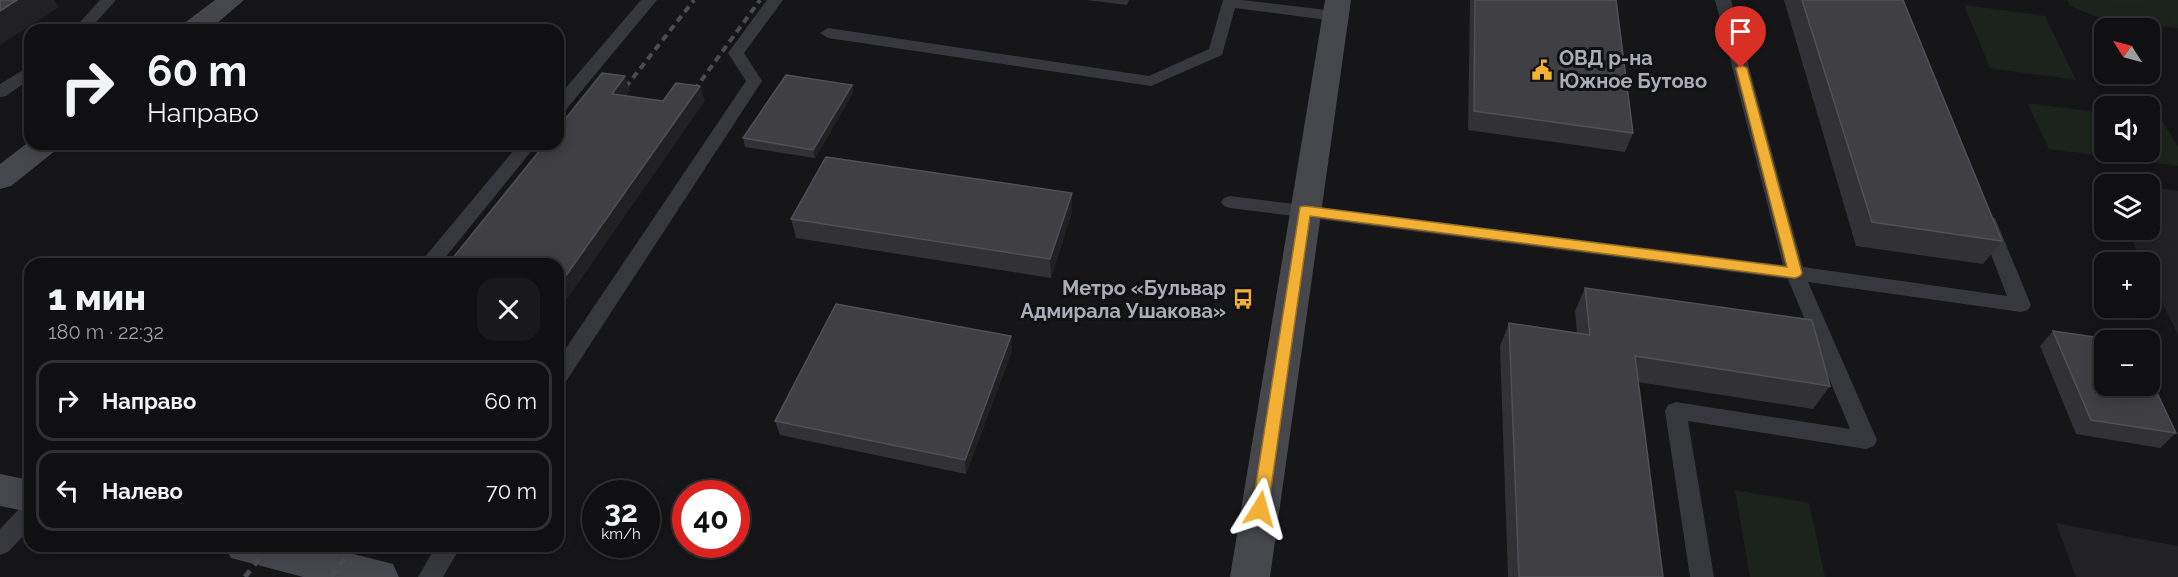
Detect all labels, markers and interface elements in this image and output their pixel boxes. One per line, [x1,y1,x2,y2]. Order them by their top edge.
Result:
pin [1715,6,1766,68]
icon: arrive [1724,15,1757,48]
north arrow [2094,18,2160,84]
map controls [2094,18,2160,396]
place label: ОВД р-на Южное Бутово [1559,46,1707,93]
text: 60 m [147,47,247,96]
icon: right [48,48,126,126]
public building icon: ОВД р-на Южное Бутово [1530,58,1554,82]
button: sound [2094,96,2160,162]
text: Направо [147,97,259,128]
button: layers [2094,174,2160,240]
button: + [2094,252,2160,318]
text: 1 мин [48,276,146,318]
place label: Метро «Бульвар Адмирала Ушакова» [1021,276,1226,323]
button: close [477,278,540,341]
bus stop icon: Метро «Бульвар Адмирала Ушакова» [1231,287,1255,311]
text: 180 m · 22:32 [48,320,164,344]
button: − [2094,330,2160,396]
icon: right [51,384,84,417]
text: Направо [102,388,196,414]
text: 60 m [484,388,537,414]
icon: left [51,474,84,507]
position arrow [1228,477,1292,541]
text: Налево [102,478,183,504]
text: 70 m [486,478,537,504]
speed limit sign: 40 [672,480,750,558]
text: 32 [604,494,638,529]
text: km/h [601,525,641,543]

